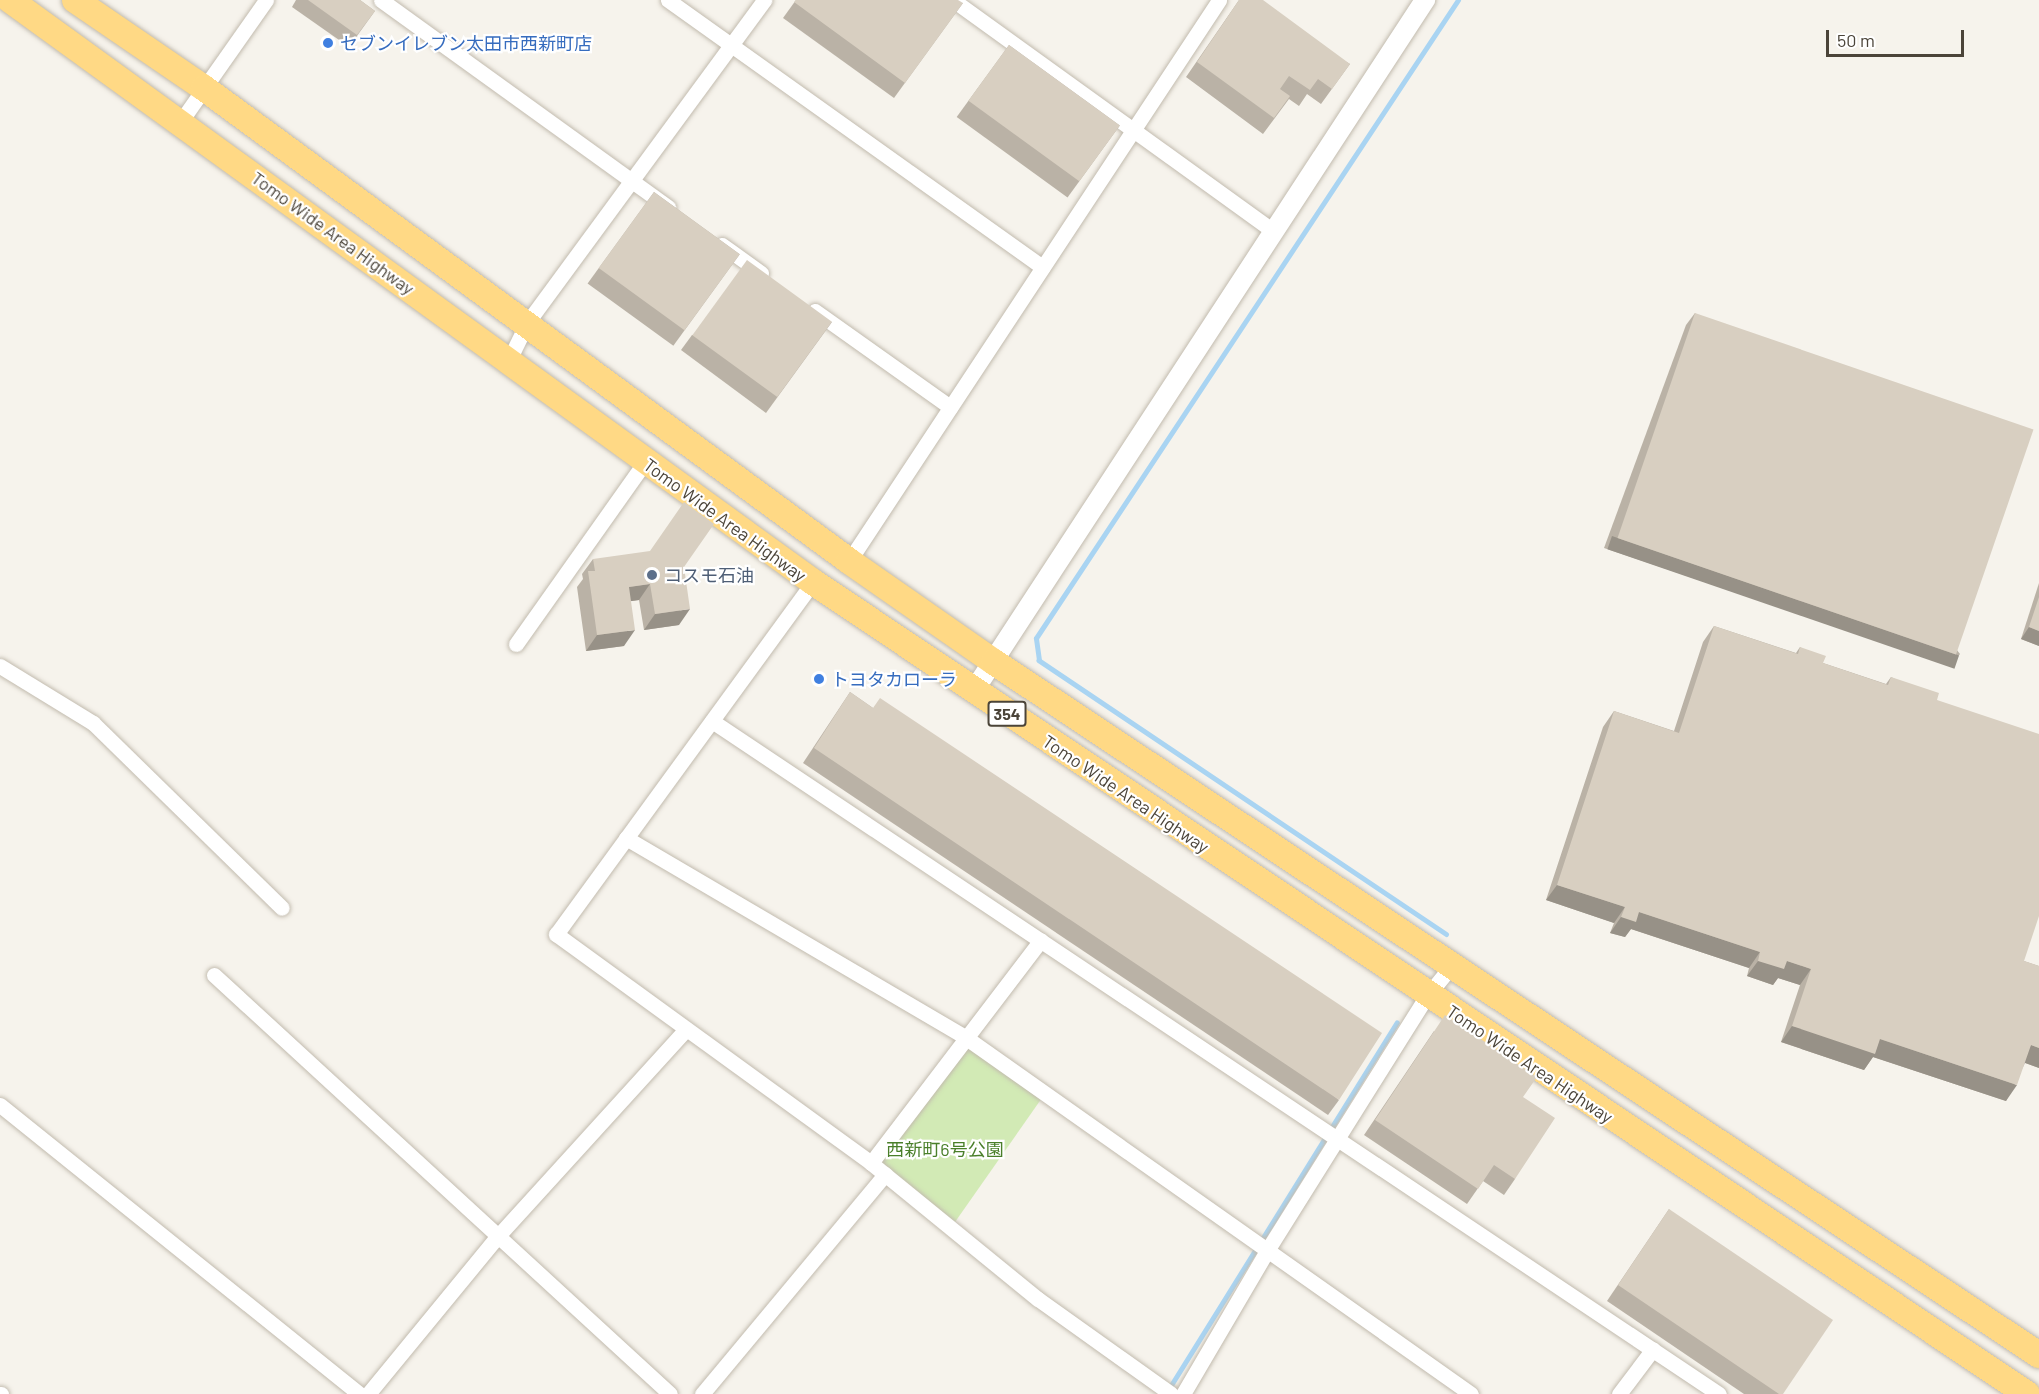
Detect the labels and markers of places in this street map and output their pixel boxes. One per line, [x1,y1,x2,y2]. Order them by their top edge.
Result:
place label: セブンイレブン太田市西新町店 [340,32,592,54]
marker: セブンイレブン太田市西新町店 [321,36,335,50]
place label: コスモ石油 [664,564,754,586]
marker: コスモ石油 [645,568,659,582]
place label: トヨタカローラ [831,668,957,690]
marker: トヨタカローラ [812,672,826,686]

